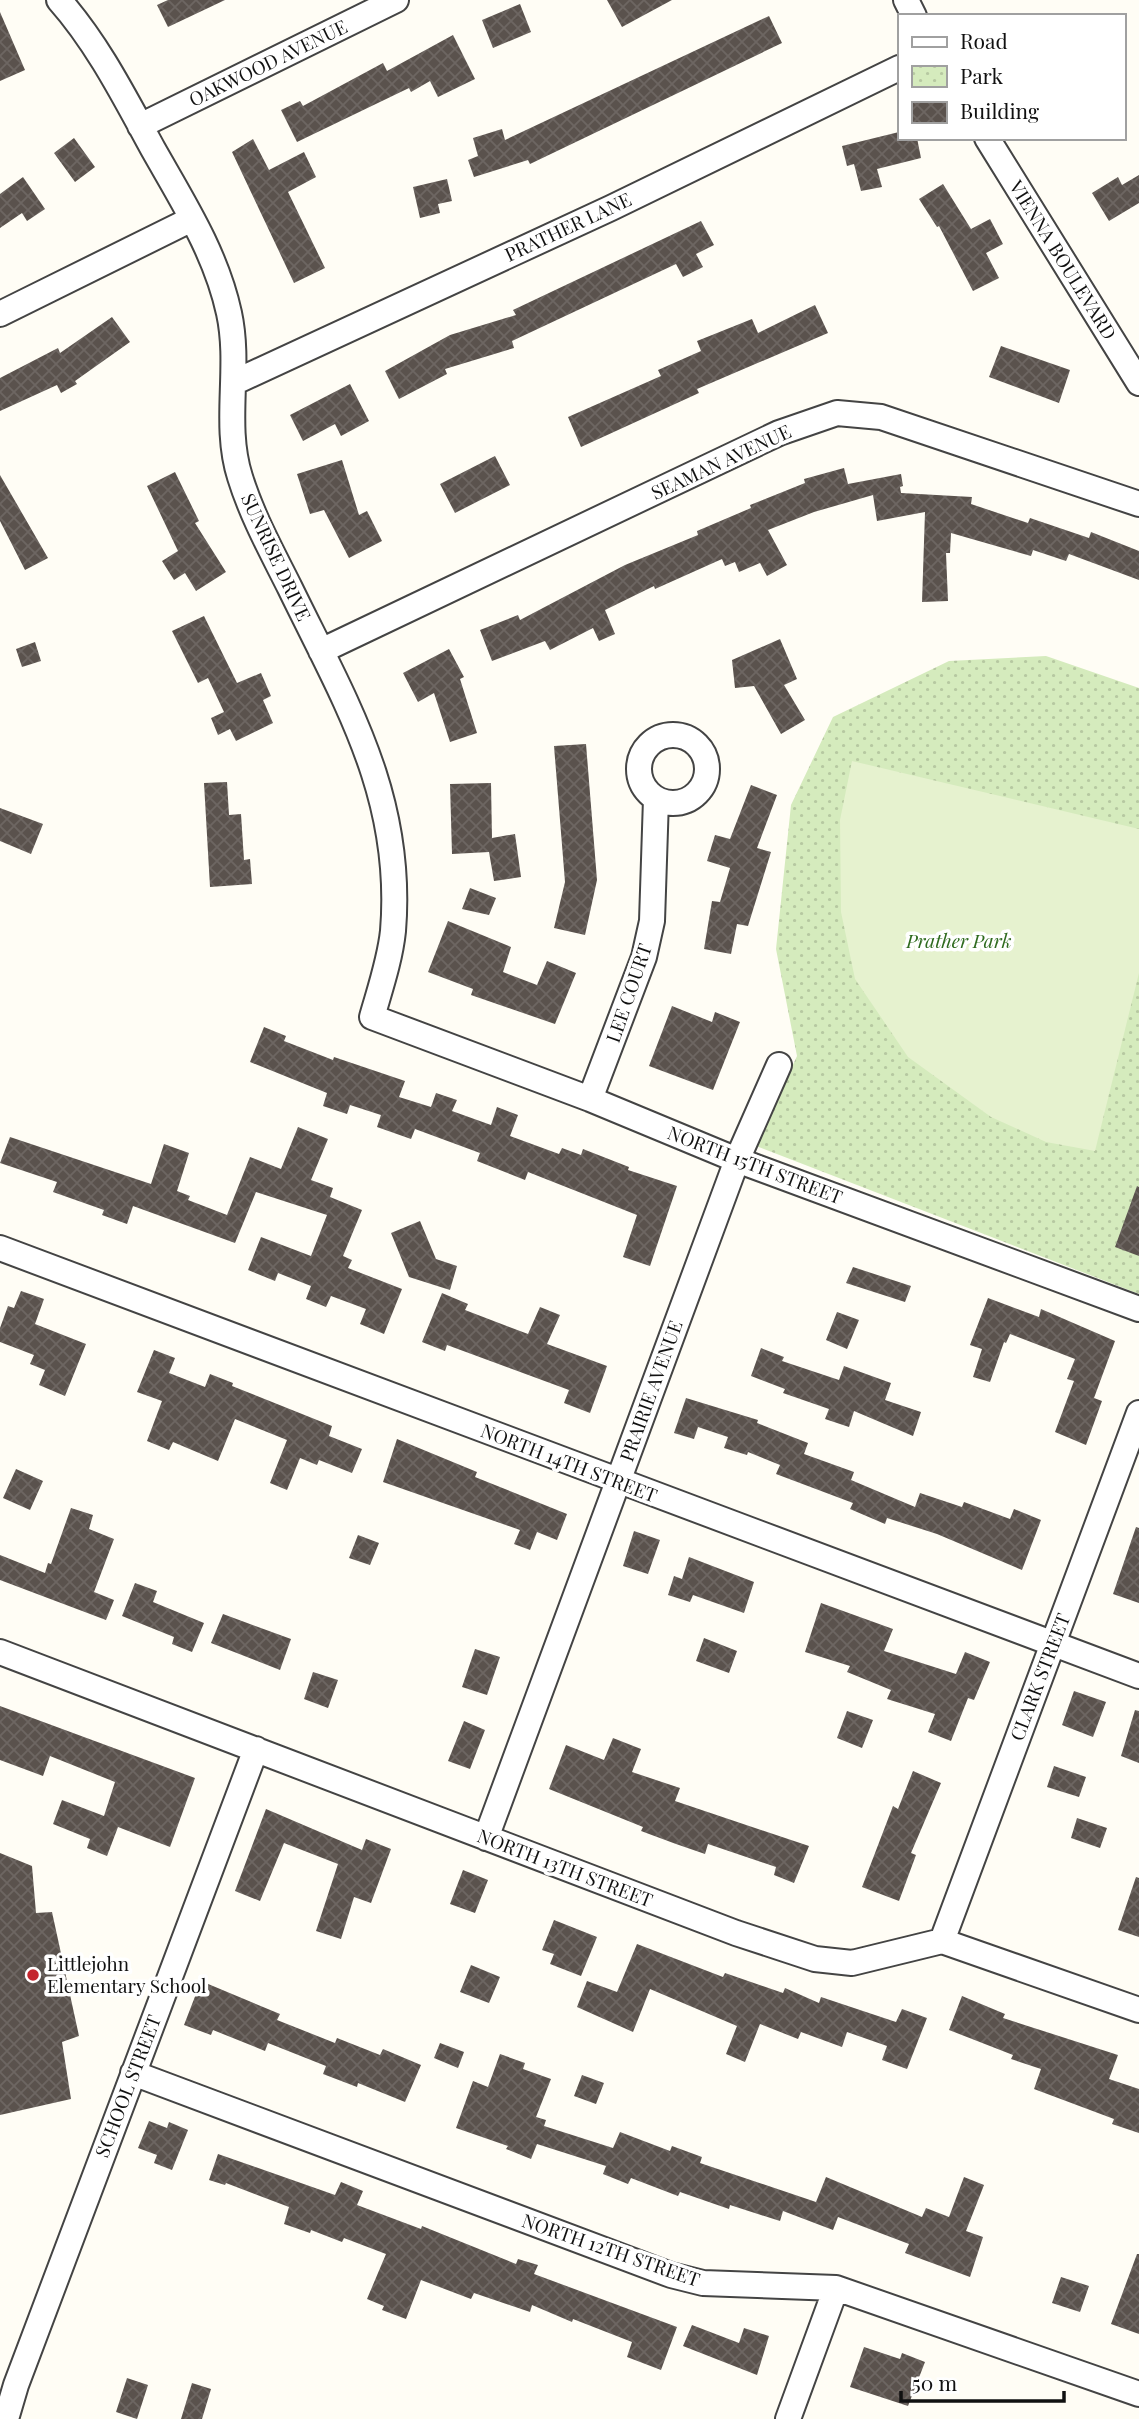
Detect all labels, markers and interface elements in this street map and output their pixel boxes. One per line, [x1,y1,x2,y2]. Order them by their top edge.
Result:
street label: OAKWOOD AVENUE [184,12,351,112]
legend [898,14,1125,140]
text: Road [960,26,1008,54]
text: Park [960,61,1004,89]
text: Building [960,96,1039,124]
street label: VIENNA BOULEVARD [1004,174,1123,344]
street label: PRATHER LANE [500,185,635,267]
street label: SEAMAN AVENUE [646,417,795,505]
street label: SUNRISE DRIVE [236,489,318,625]
park label: Prather Park [905,927,1012,953]
street label: LEE COURT [599,940,657,1046]
street label: NORTH 15TH STREET [664,1119,847,1209]
street label: PRAIRIE AVENUE [612,1316,688,1465]
street label: NORTH 14TH STREET [477,1416,661,1508]
street label: CLARK STREET [1003,1609,1075,1744]
street label: NORTH 13TH STREET [474,1822,657,1913]
place label: Littlejohn Elementary School [47,1950,207,1998]
marker: Littlejohn Elementary School [25,1967,41,1983]
street label: SCHOOL STREET [88,2010,166,2161]
street label: NORTH 12TH STREET [519,2206,704,2292]
scale bar [901,2360,1064,2404]
text: 50 m [912,2368,958,2396]

